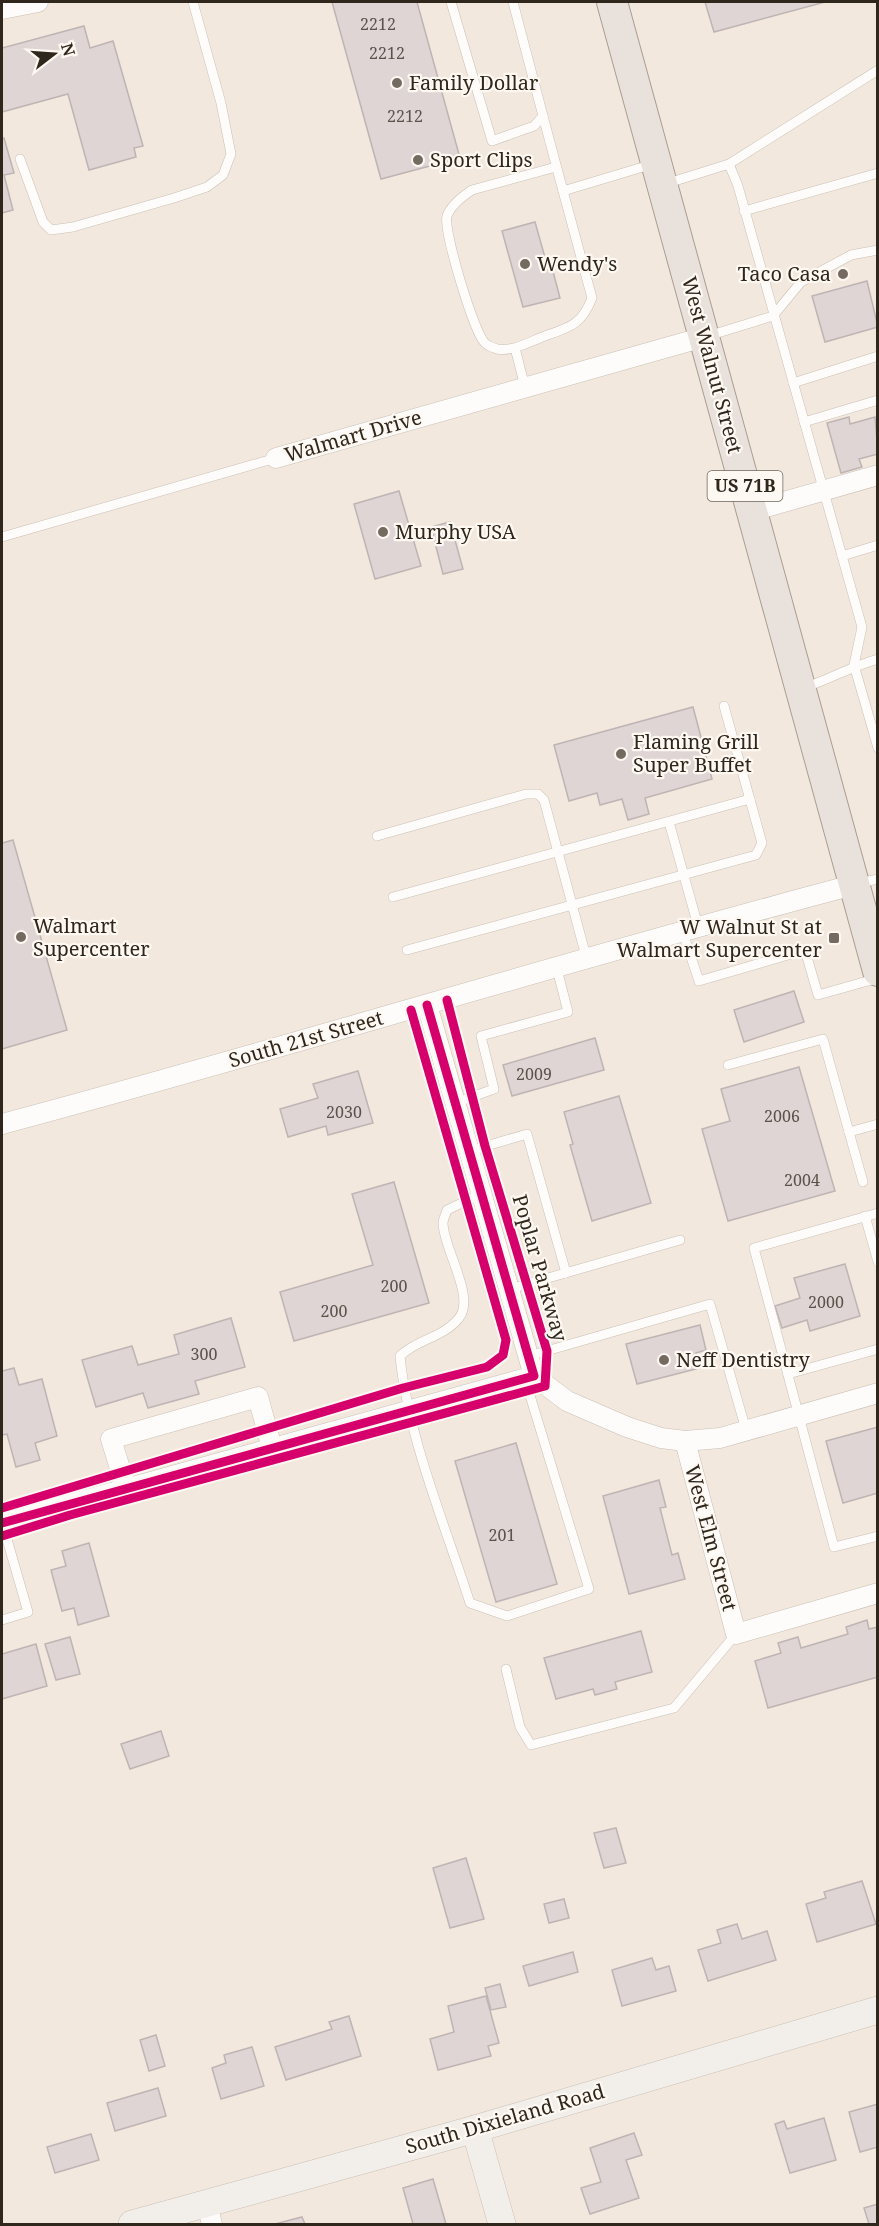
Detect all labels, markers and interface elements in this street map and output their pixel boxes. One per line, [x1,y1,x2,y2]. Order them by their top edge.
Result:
house number: 2212 [360,13,396,35]
north arrow [24,24,84,84]
text: N [56,40,81,59]
house number: 2212 [369,42,405,64]
place label: Family Dollar [409,69,539,96]
marker: Family Dollar [390,76,404,90]
house number: 2212 [387,105,423,127]
place label: Sport Clips [430,146,533,173]
marker: Sport Clips [411,153,425,167]
place label: Wendy's [537,250,617,277]
marker: Wendy's [518,257,532,271]
place label: Taco Casa [738,260,831,287]
marker: Taco Casa [836,267,850,281]
street label: West Walnut Street [676,273,749,456]
street label: Walmart Drive [281,403,425,468]
road number: US 71B [708,471,783,501]
place label: Murphy USA [395,518,517,545]
marker: Murphy USA [376,525,390,539]
place label: Flaming Grill Super Buffet [633,728,759,778]
marker: Flaming Grill Super Buffet [614,747,628,761]
place label: Walmart Supercenter [33,912,150,962]
place label: W Walnut St at Walmart Supercenter [617,913,823,963]
marker: Walmart Supercenter [14,930,28,944]
marker: W Walnut St at Walmart Supercenter [827,931,841,945]
street label: South 21st Street [225,1004,386,1073]
house number: 2009 [516,1063,552,1085]
house number: 2030 [326,1101,362,1123]
house number: 2006 [764,1105,800,1127]
house number: 2004 [784,1169,820,1191]
street label: Poplar Parkway [507,1191,575,1345]
house number: 200 [381,1275,407,1297]
house number: 2000 [808,1291,844,1313]
house number: 200 [321,1300,347,1322]
house number: 300 [191,1343,217,1365]
place label: Neff Dentistry [676,1346,810,1373]
marker: Neff Dentistry [657,1353,671,1367]
street label: West Elm Street [679,1462,744,1614]
house number: 201 [489,1524,515,1546]
street label: South Dixieland Road [402,2077,607,2160]

